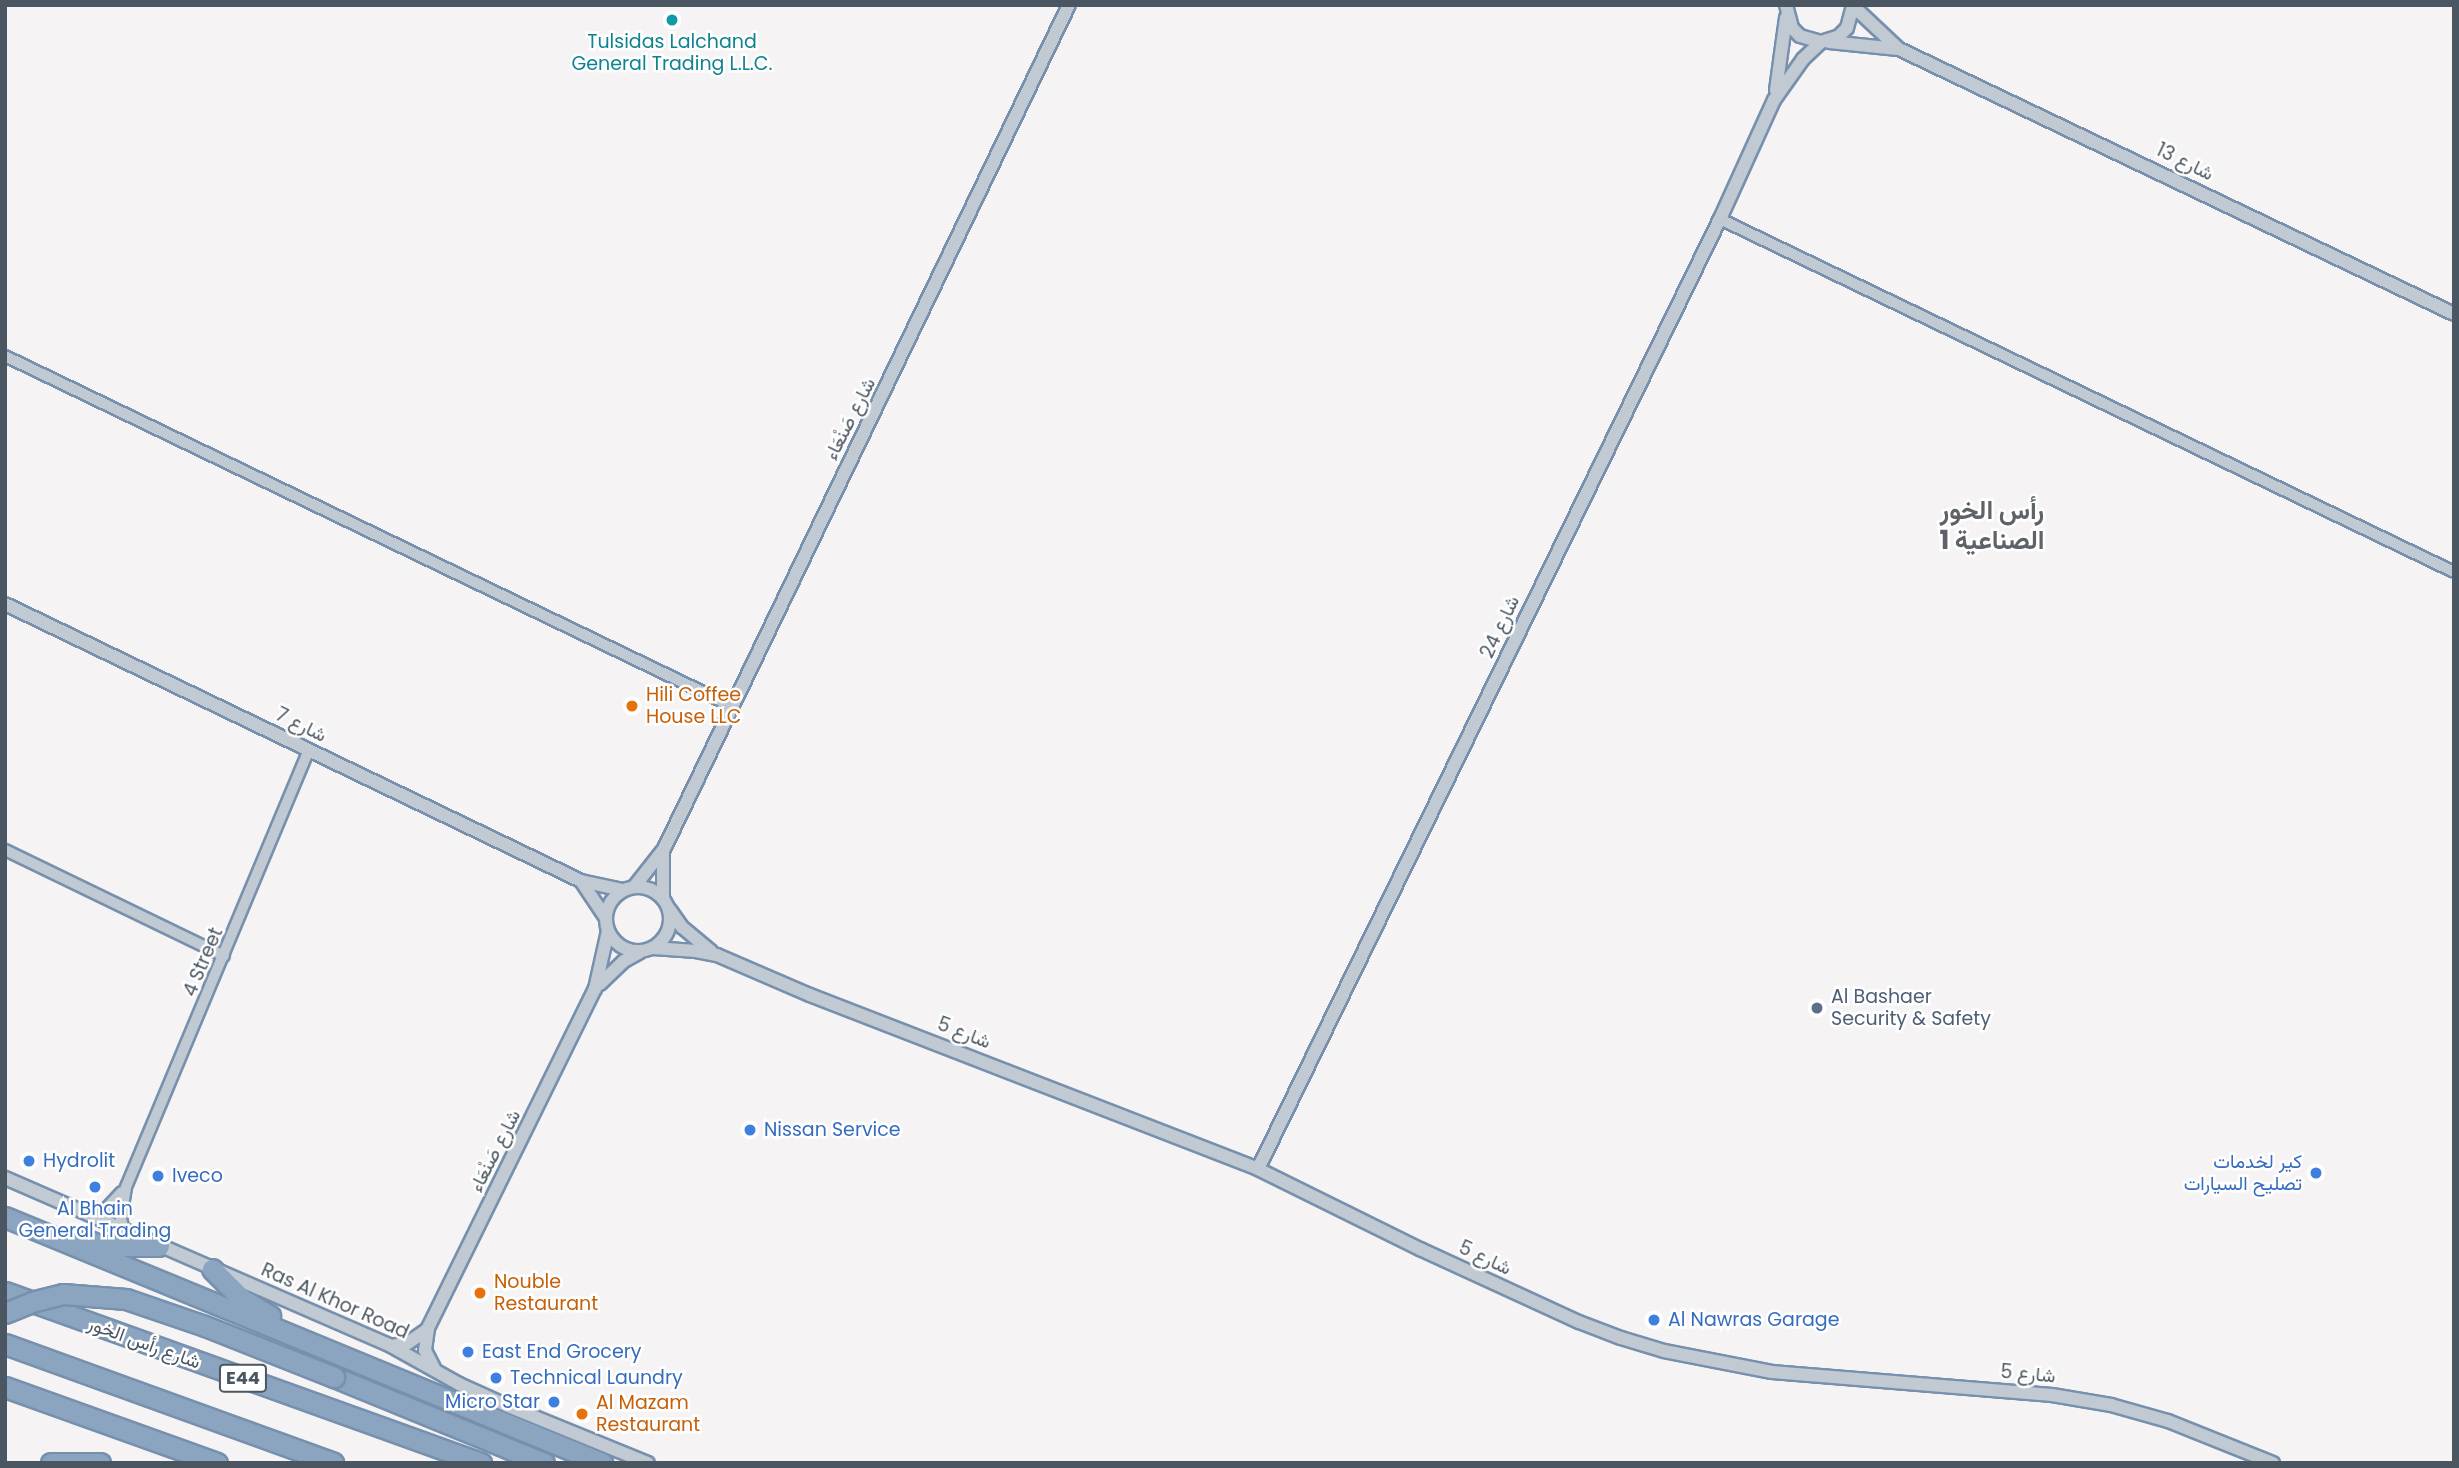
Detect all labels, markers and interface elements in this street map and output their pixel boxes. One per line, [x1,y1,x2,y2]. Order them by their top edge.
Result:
marker: Tulsidas Lalchand General Trading L.L.C. [664,12,680,28]
place label: Tulsidas Lalchand General Trading L.L.C. [571,31,773,75]
street label: شارع 13 [2153,138,2217,186]
street label: شارع صَنْعَاء [820,374,880,464]
district label: رأس الخور الصناعية 1 [1939,495,2045,556]
street label: شارع 24 [1476,592,1524,662]
place label: Hili Coffee House LLC [646,684,741,728]
marker: Hili Coffee House LLC [624,698,640,714]
street label: شارع 7 [272,703,330,747]
street label: 4 Street [178,924,228,1000]
place label: Al Bashaer Security & Safety [1831,986,1991,1030]
marker: Al Bashaer Security & Safety [1809,1000,1825,1016]
street label: شارع 5 [934,1012,994,1054]
street label: شارع صَنْعَاء [465,1106,525,1196]
place label: Nissan Service [764,1119,901,1141]
marker: Nissan Service [742,1122,758,1138]
place label: Hydrolit [43,1150,115,1172]
place label: كير لخدمات تصليح السيارات [2184,1151,2302,1195]
marker: Hydrolit [21,1153,37,1169]
place label: Iveco [172,1165,223,1187]
marker: كير لخدمات تصليح السيارات [2308,1165,2324,1181]
marker: Iveco [150,1168,166,1184]
marker: Al Bhain General Trading [87,1179,103,1195]
place label: Al Bhain General Trading [19,1198,171,1242]
street label: شارع 5 [1455,1236,1515,1280]
street label: Ras Al Khor Road [258,1258,412,1344]
place label: Nouble Restaurant [494,1271,598,1315]
marker: Nouble Restaurant [472,1285,488,1301]
place label: Al Nawras Garage [1668,1309,1839,1331]
street label: شارع رأس الخور [85,1312,203,1374]
marker: Al Nawras Garage [1646,1312,1662,1328]
place label: East End Grocery [482,1341,641,1363]
marker: East End Grocery [460,1344,476,1360]
street label: شارع 5 [2000,1360,2056,1388]
road number: E44 [218,1364,268,1392]
place label: Technical Laundry [510,1367,683,1389]
marker: Technical Laundry [488,1370,504,1386]
place label: Micro Star [445,1391,540,1413]
place label: Al Mazam Restaurant [596,1392,700,1436]
marker: Micro Star [546,1394,562,1410]
marker: Al Mazam Restaurant [574,1406,590,1422]

